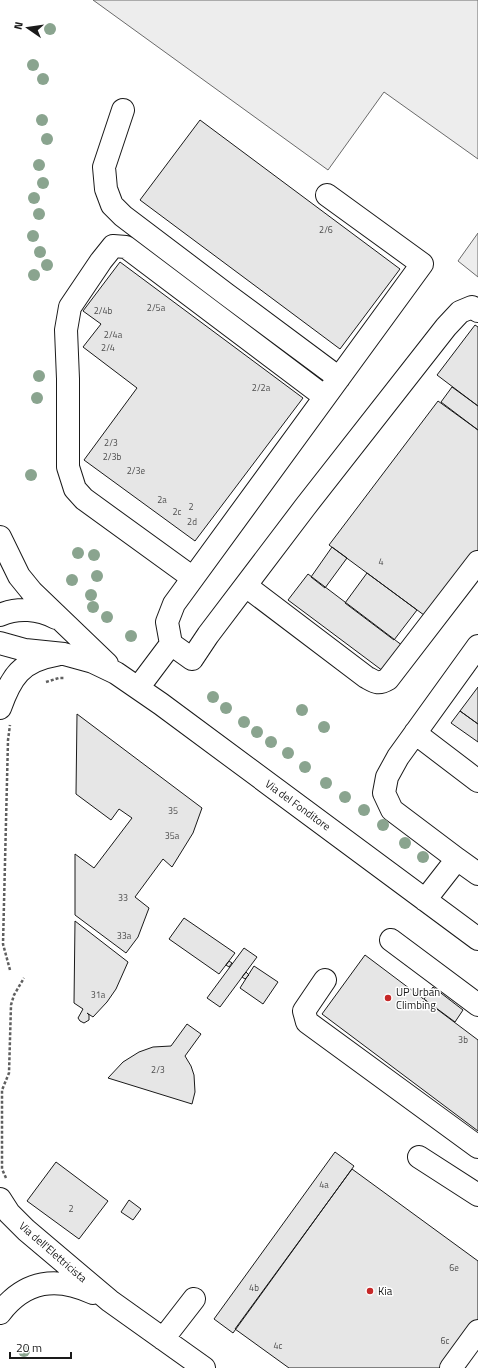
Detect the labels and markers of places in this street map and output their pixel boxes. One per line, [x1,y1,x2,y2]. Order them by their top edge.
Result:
place label: UP Urban Climbing [396,984,440,1013]
marker: UP Urban Climbing [383,993,393,1003]
place label: Kia [378,1283,393,1299]
marker: Kia [365,1286,375,1296]

